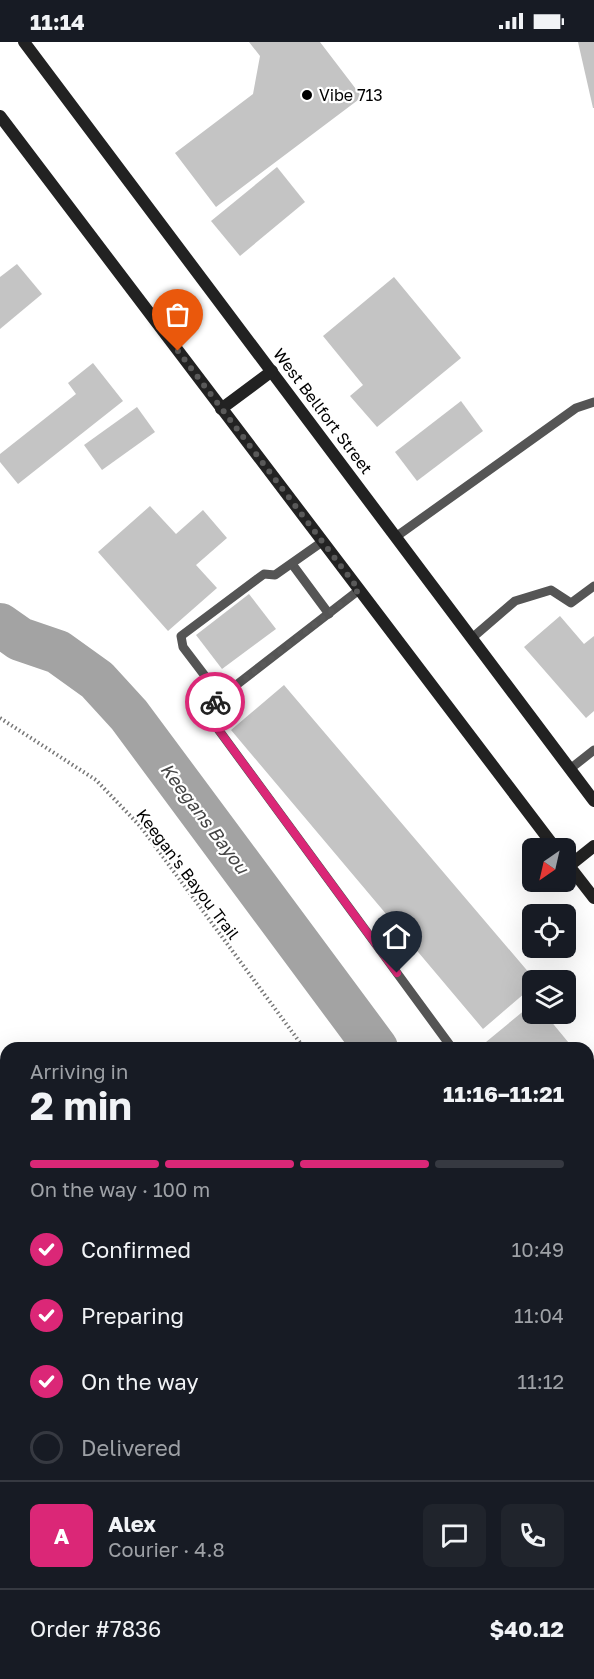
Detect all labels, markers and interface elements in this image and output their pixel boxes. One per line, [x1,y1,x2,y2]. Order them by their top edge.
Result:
text: 11:14 [30,8,85,35]
place label: Vibe 713 [319,85,383,105]
marker: Vibe 713 [300,88,314,102]
pin [152,289,203,351]
icon: bag [161,298,194,331]
street label: West Bellfort Street [269,344,377,478]
courier [185,672,245,732]
icon: bike [199,686,232,719]
water label: Keegans Bayou [156,758,254,878]
street label: Keegan's Bayou Trail [132,805,244,943]
north arrow [522,838,576,892]
map controls [522,838,576,1024]
button: locate [522,904,576,958]
pin [371,911,422,973]
icon: home [380,920,413,953]
button: layers [522,970,576,1024]
text: Arriving in [30,1059,128,1083]
text: 11:16–11:21 [443,1080,564,1107]
text: 2 min [30,1082,132,1129]
text: On the way · 100 m [30,1177,210,1201]
icon: check [30,1233,63,1266]
text: Confirmed [81,1236,191,1263]
text: 10:49 [512,1237,564,1261]
icon: check [30,1299,63,1332]
text: Preparing [81,1302,184,1329]
text: 11:04 [514,1303,564,1327]
icon: check [30,1365,63,1398]
text: On the way [81,1368,199,1395]
text: 11:12 [517,1369,564,1393]
text: Delivered [81,1434,181,1461]
button: chat [423,1504,486,1567]
button: phone [501,1504,564,1567]
text: Alex [108,1510,156,1537]
text: A [54,1522,69,1549]
text: Courier · 4.8 [108,1537,225,1561]
text: Order #7836 [30,1615,161,1642]
text: $40.12 [489,1615,564,1642]

